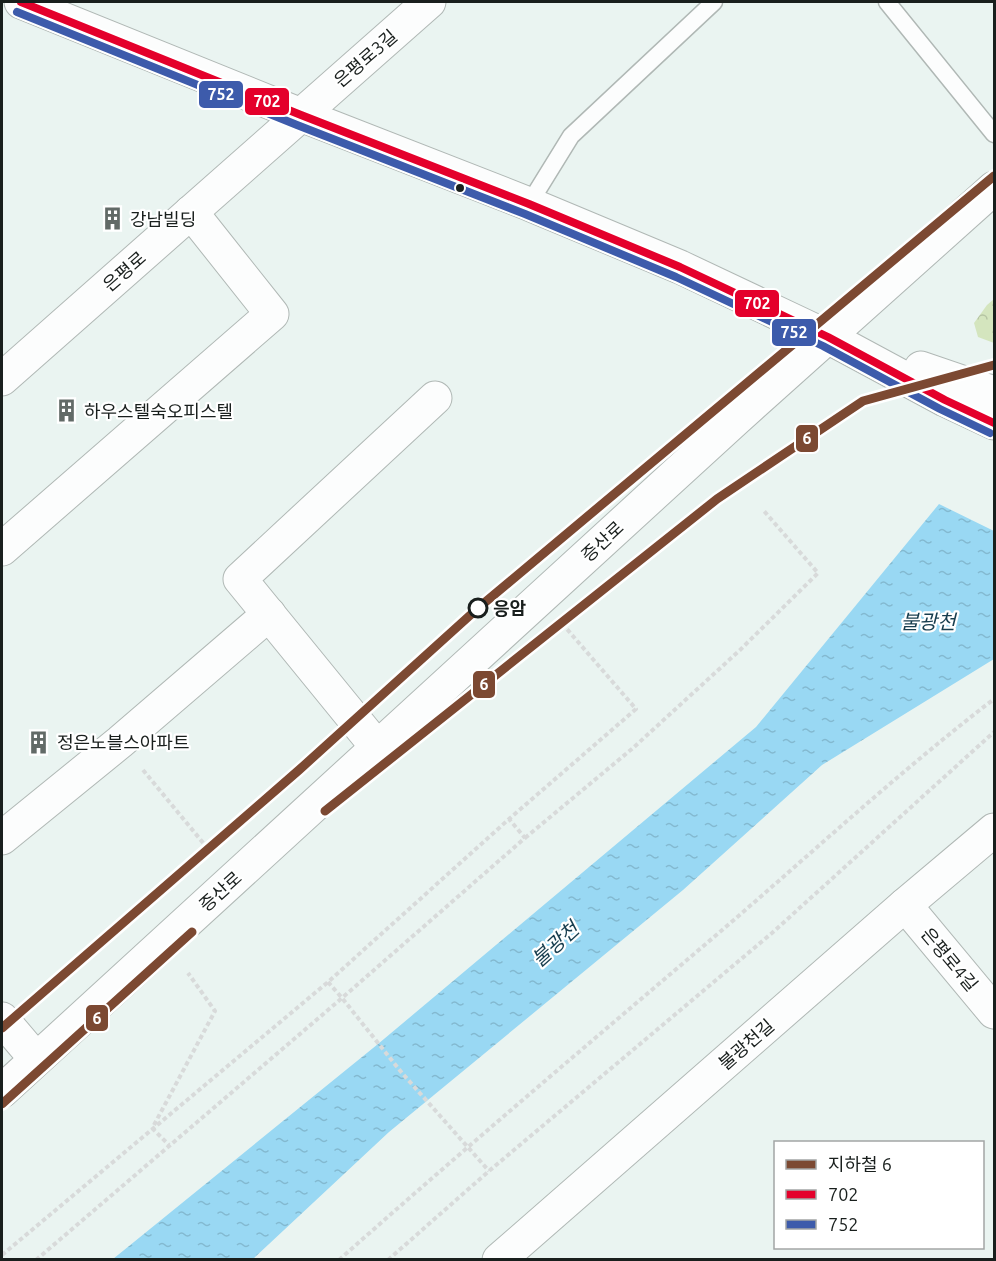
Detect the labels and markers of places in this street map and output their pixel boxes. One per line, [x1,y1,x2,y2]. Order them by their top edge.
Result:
unlabelled marker [454,182,466,194]
building icon: 강남빌딩 [99,206,125,232]
place label: 강남빌딩 [130,209,196,229]
building icon: 하우스텔숙오피스텔 [53,398,79,424]
place label: 하우스텔숙오피스텔 [84,401,233,421]
marker: 응암 [468,598,488,618]
place label: 응암 [493,598,527,618]
building icon: 정은노블스아파트 [26,729,52,755]
place label: 정은노블스아파트 [57,732,189,752]

